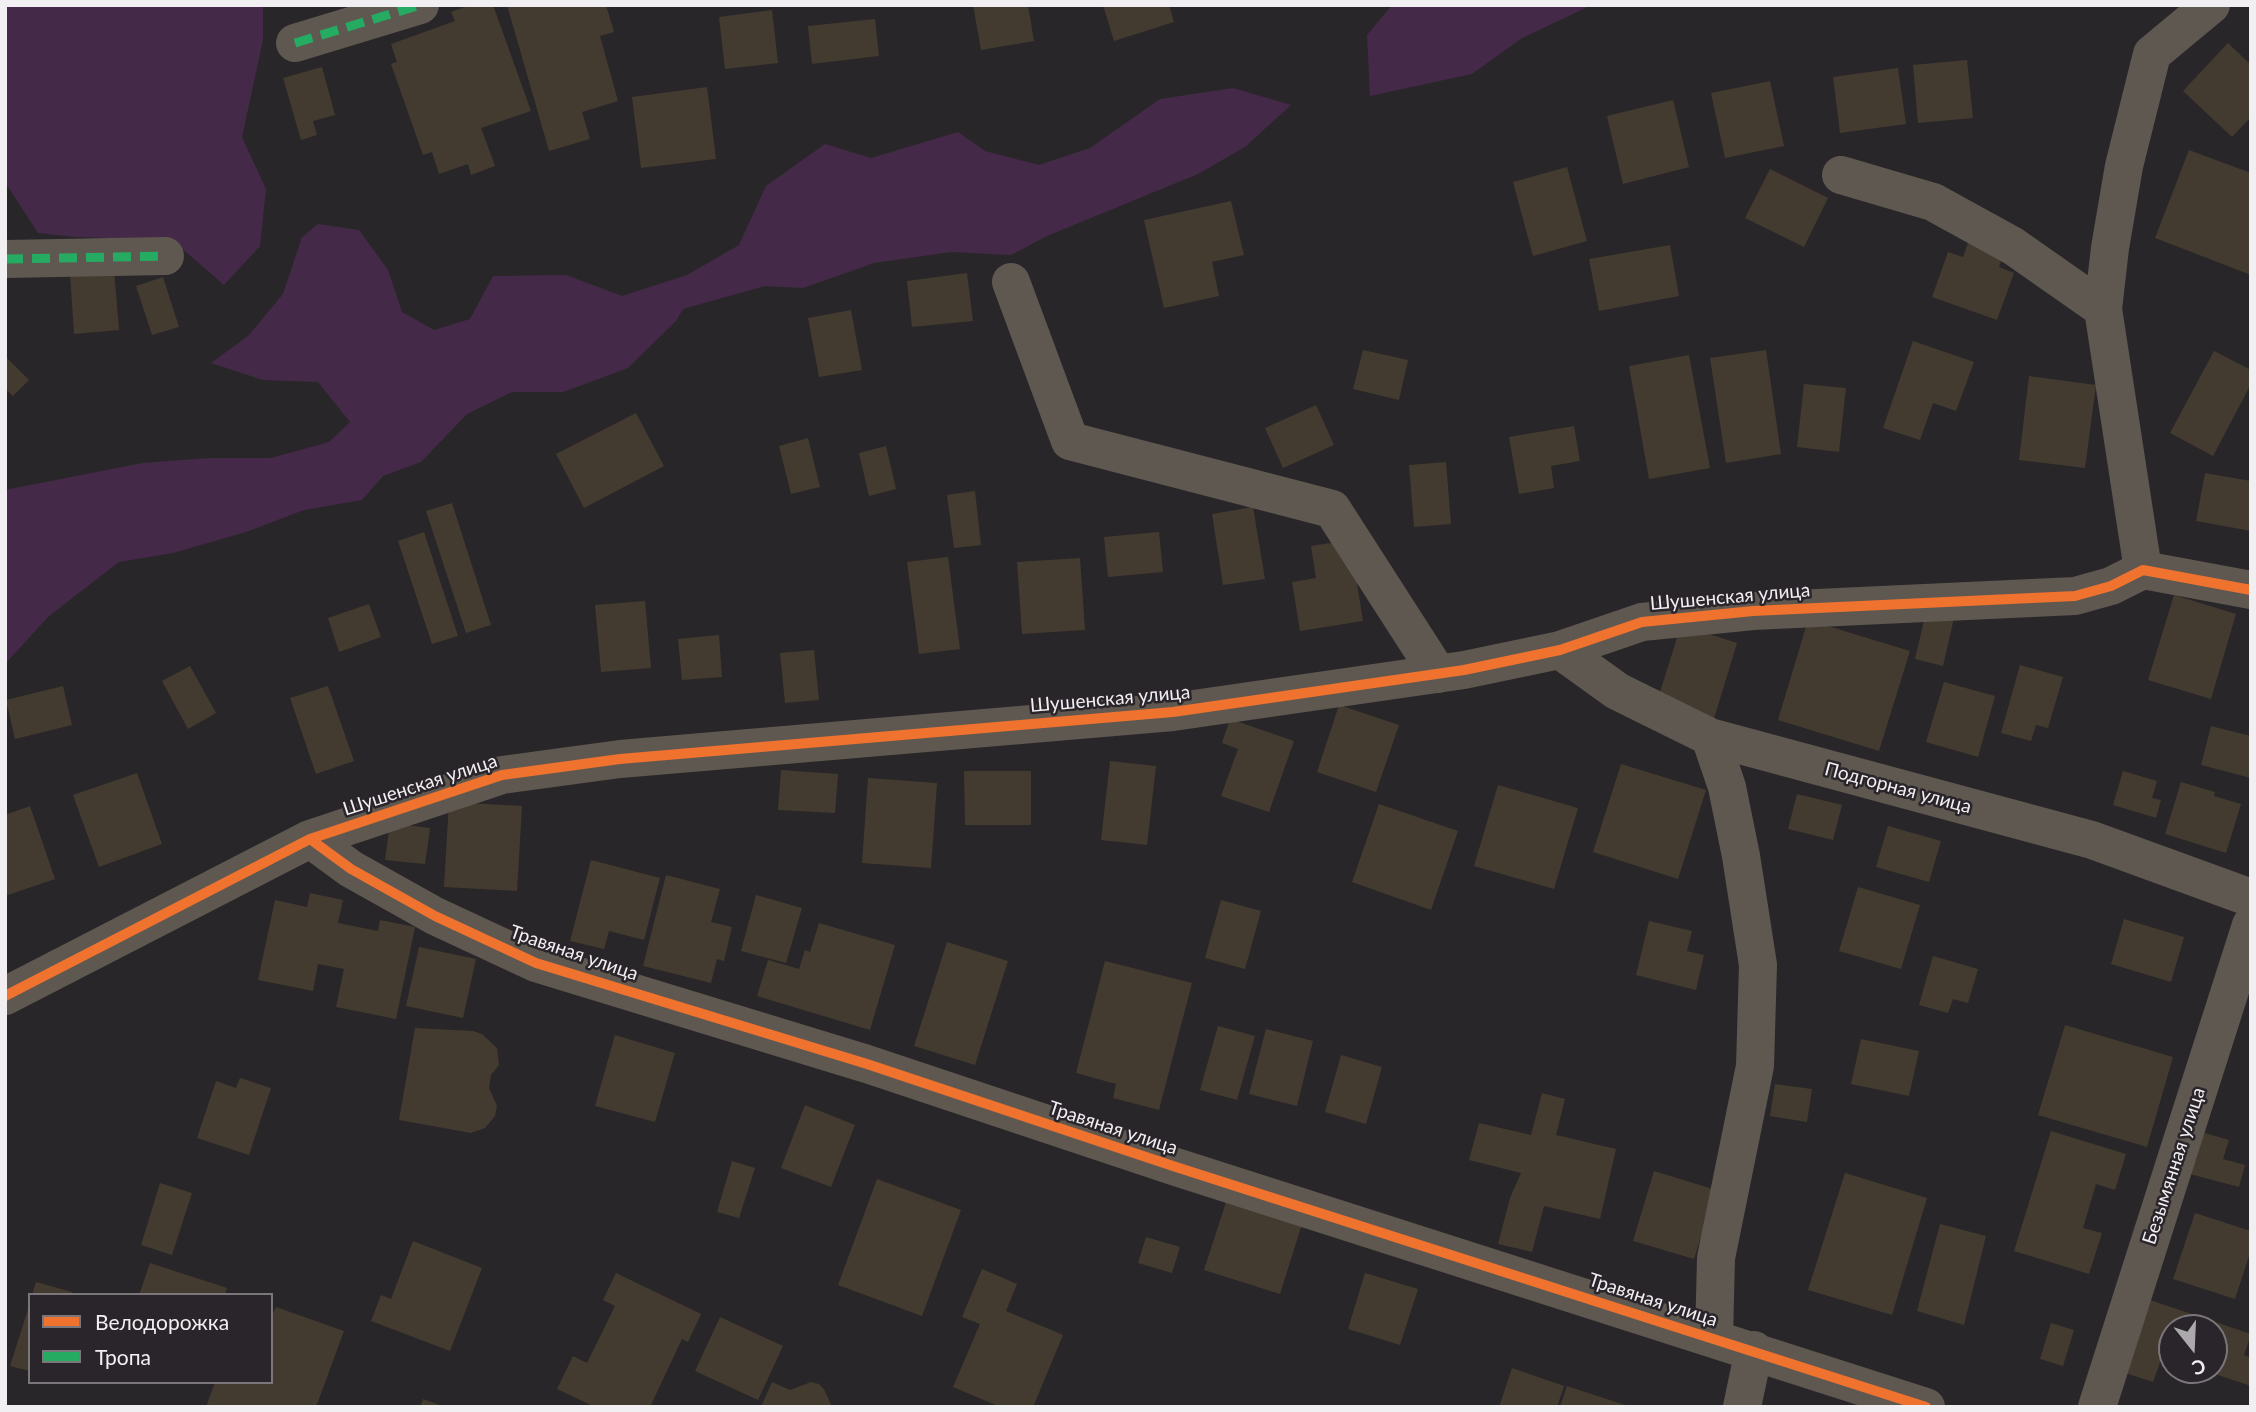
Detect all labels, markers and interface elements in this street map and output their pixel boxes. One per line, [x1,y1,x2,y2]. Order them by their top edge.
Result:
street label: Шушенская улица [1649,579,1811,615]
street label: Шушенская улица [1029,681,1191,717]
street label: Шушенская улица [340,749,500,821]
street label: Подгорная улица [1822,757,1974,819]
street label: Травяная улица [507,920,641,986]
street label: Безымянная улица [2138,1085,2210,1247]
street label: Травяная улица [1046,1096,1180,1160]
street label: Травяная улица [1586,1268,1720,1332]
legend [28,1293,273,1384]
text: Велодорожка [95,1309,229,1334]
north arrow [2158,1314,2228,1384]
text: Тропа [95,1344,151,1369]
text: С [2189,1355,2209,1380]

